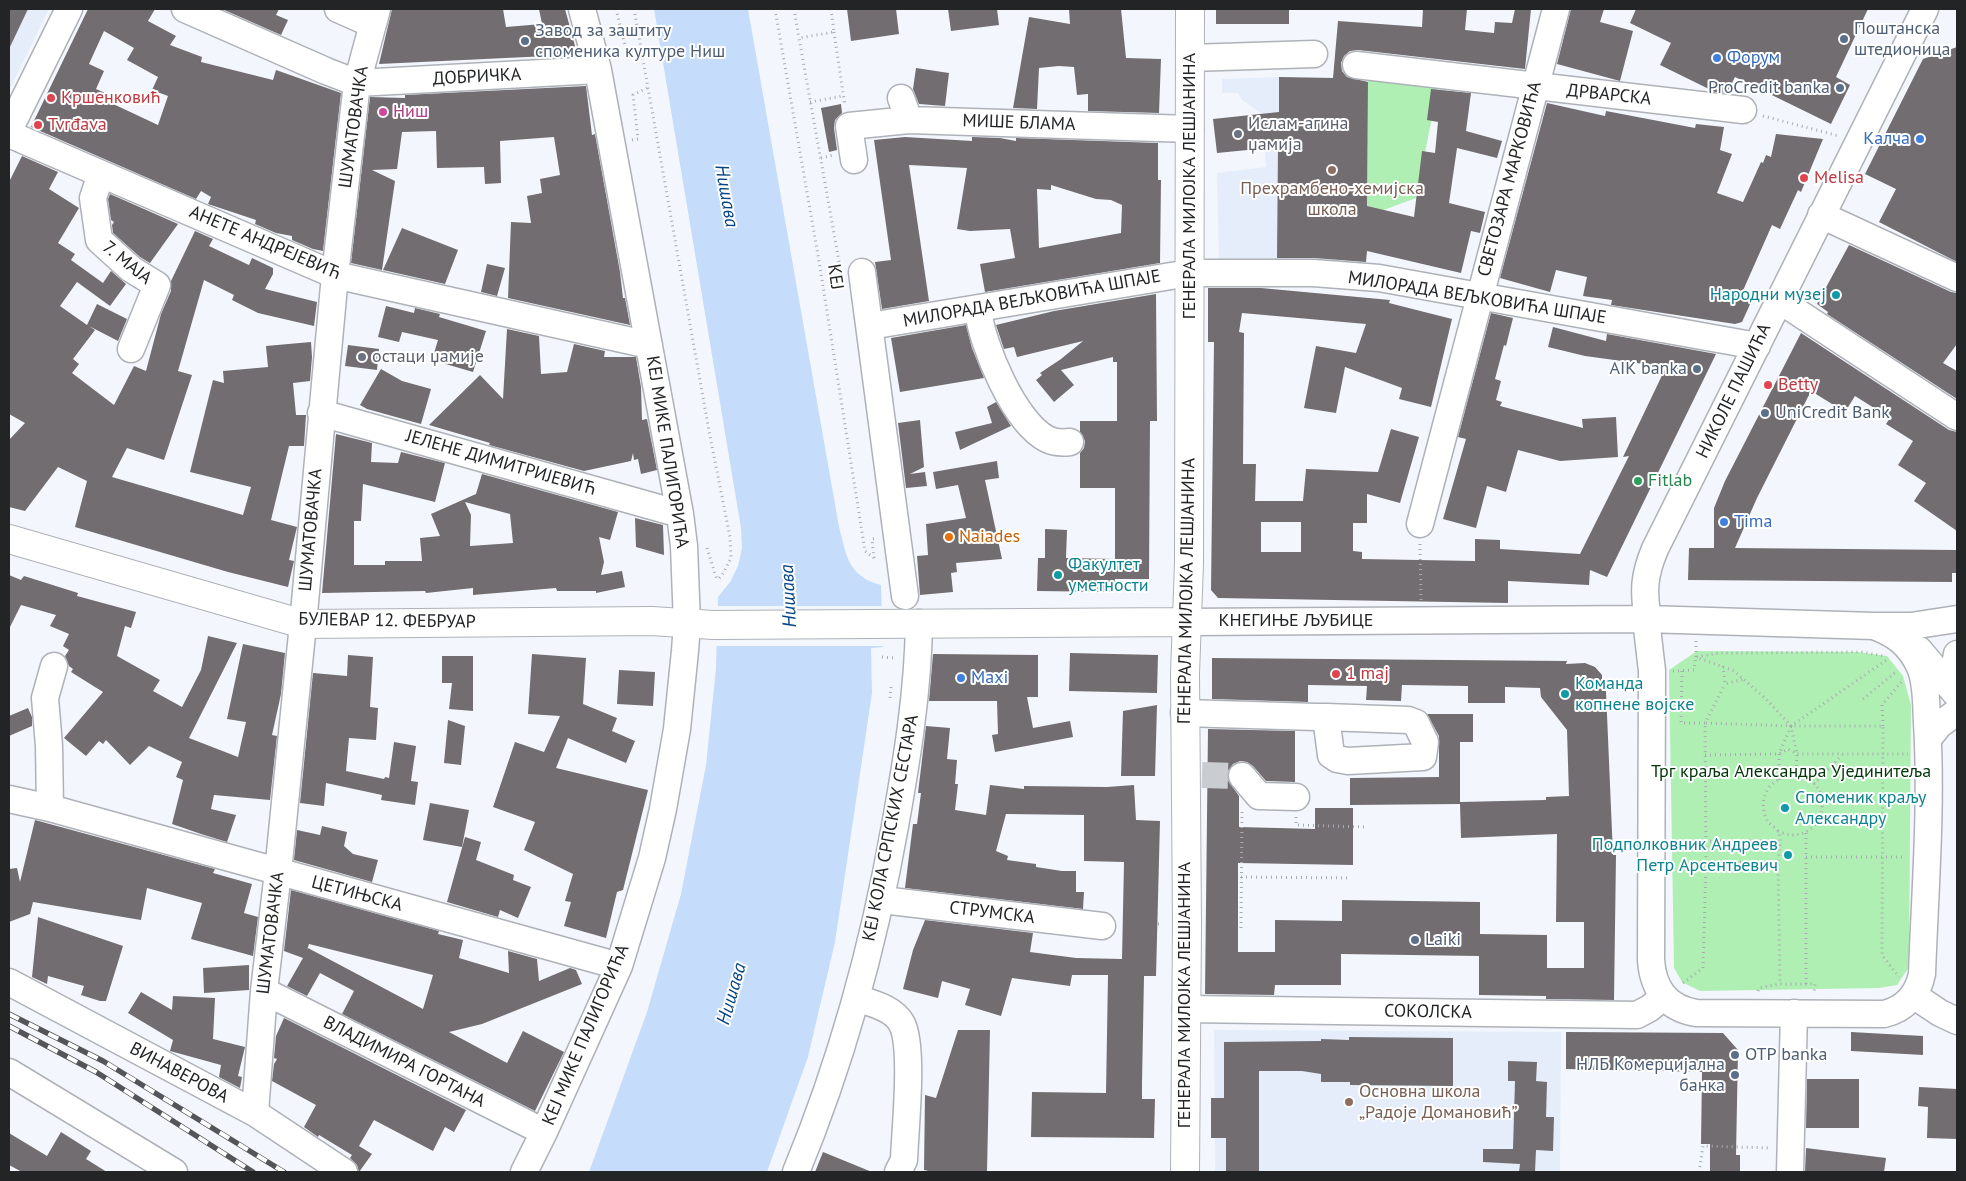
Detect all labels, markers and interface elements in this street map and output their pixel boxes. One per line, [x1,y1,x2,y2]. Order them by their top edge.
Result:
place label: Поштанска штедионица [1854,18,1950,60]
place label: Завод за заштиту споменика културе Ниш [535,20,725,62]
marker: Поштанска штедионица [1838,33,1850,45]
marker: Завод за заштиту споменика културе Ниш [519,35,531,47]
place label: Форум [1727,47,1780,69]
marker: Форум [1711,52,1723,64]
street label: ГЕНЕРАЛА МИЛОЈКА ЛЕШЈАНИНА [1179,53,1201,319]
street label: ДОБРИЧКА [432,64,522,90]
street label: ШУМАТОВАЧКА [335,65,373,189]
place label: ProCredit banka [1708,77,1830,99]
street label: СВЕТОЗАРА МАРКОВИЋА [1474,79,1546,279]
street label: ДРВАРСКА [1566,80,1652,110]
marker: ProCredit banka [1834,82,1846,94]
place label: Кршенковић [61,87,161,109]
marker: Кршенковић [45,92,57,104]
place label: Ниш [393,101,428,123]
marker: Ниш [377,106,389,118]
street label: МИШЕ БЛАМА [962,110,1076,136]
place label: Ислам-агина џамија [1248,113,1348,156]
place label: Tvrđava [48,114,107,136]
marker: Tvrđava [32,119,44,131]
marker: Ислам-агина џамија [1232,128,1244,140]
place label: Калча [1863,128,1910,150]
marker: Калча [1914,133,1926,145]
water label: Нишава [709,163,743,229]
marker: Прехрамбено-хемијска школа [1326,164,1338,176]
place label: Melisa [1814,167,1864,189]
marker: Melisa [1798,172,1810,184]
place label: Прехрамбено-хемијска школа [1240,178,1424,220]
street label: АНЕТЕ АНДРЕЈЕВИЋ [186,201,344,285]
street label: 7. МАЈА [98,237,156,289]
street label: КЕЈ [822,263,848,291]
street label: МИЛОРАДА ВЕЉКОВИЋА ШПАЈЕ [902,266,1162,332]
street label: МИЛОРАДА ВЕЉКОВИЋА ШПАЈЕ [1346,267,1608,329]
place label: Народни музеј [1710,284,1826,306]
marker: Народни музеј [1830,289,1842,301]
street label: НИКОЛЕ ПАШИЋА [1692,320,1776,462]
place label: остаци џамије [372,346,484,368]
marker: остаци џамије [356,351,368,363]
street label: КЕЈ МИКЕ ПАЛИГОРИЋА [641,354,693,550]
place label: AIK banka [1609,358,1687,380]
marker: AIK banka [1691,363,1703,375]
place label: Betty [1778,374,1818,396]
marker: Betty [1762,379,1774,391]
place label: UniCredit Bank [1775,402,1890,424]
marker: UniCredit Bank [1759,407,1771,419]
street label: ЈЕЛЕНЕ ДИМИТРИЈЕВИЋ [404,426,598,500]
street label: ГЕНЕРАЛА МИЛОЈКА ЛЕШЈАНИНА [1174,458,1200,724]
street label: ШУМАТОВАЧКА [295,468,327,592]
place label: Fitlab [1648,470,1692,492]
marker: Fitlab [1632,475,1644,487]
place label: Tima [1734,511,1772,533]
marker: Tima [1718,516,1730,528]
place label: Naiades [959,526,1020,548]
marker: Naiades [943,531,955,543]
place label: Факултет уметности [1068,554,1148,596]
water label: Нишава [776,564,802,628]
marker: Факултет уметности [1052,569,1064,581]
street label: БУЛЕВАР 12. ФЕБРУАР [298,609,476,633]
street label: КНЕГИЊЕ ЉУБИЦЕ [1219,610,1373,632]
place label: 1 maj [1346,663,1389,685]
place label: Maxi [971,667,1008,689]
marker: 1 maj [1330,668,1342,680]
marker: Maxi [955,672,967,684]
place label: Команда копнене војске [1575,673,1694,716]
marker: Команда копнене војске [1559,688,1571,700]
street label: КЕЈ КОЛА СРПСКИХ СЕСТАРА [858,713,924,943]
park label: Трг краља Александра Ујединитеља [1651,761,1931,783]
place label: Споменик краљу Александру [1795,787,1926,830]
marker: Споменик краљу Александру [1779,802,1791,814]
place label: Подполковник Андреев Петр Арсентьевич [1592,834,1778,876]
marker: Подполковник Андреев Петр Арсентьевич [1782,849,1794,861]
street label: ГЕНЕРАЛА МИЛОЈКА ЛЕШЈАНИНА [1174,862,1196,1128]
street label: ШУМАТОВАЧКА [253,871,289,995]
street label: ЦЕТИЊСКА [309,871,405,917]
street label: СТРУМСКА [948,897,1036,929]
place label: Laiki [1425,929,1461,951]
marker: Laiki [1409,934,1421,946]
street label: КЕЈ МИКЕ ПАЛИГОРИЋА [538,941,634,1129]
water label: Нишава [712,961,752,1027]
street label: СОКОЛСКА [1384,1000,1472,1024]
street label: ВЛАДИМИРА ГОРТАНА [319,1012,489,1112]
street label: ВИНАВЕРОВА [126,1038,232,1108]
place label: OTP banka [1745,1044,1827,1066]
marker: OTP banka [1729,1049,1741,1061]
place label: НЛБ Комерцијална банка [1576,1054,1725,1096]
marker: НЛБ Комерцијална банка [1729,1069,1741,1081]
place label: Основна школа „Радоје Домановић” [1359,1081,1518,1124]
marker: Основна школа „Радоје Домановић” [1343,1096,1355,1108]

